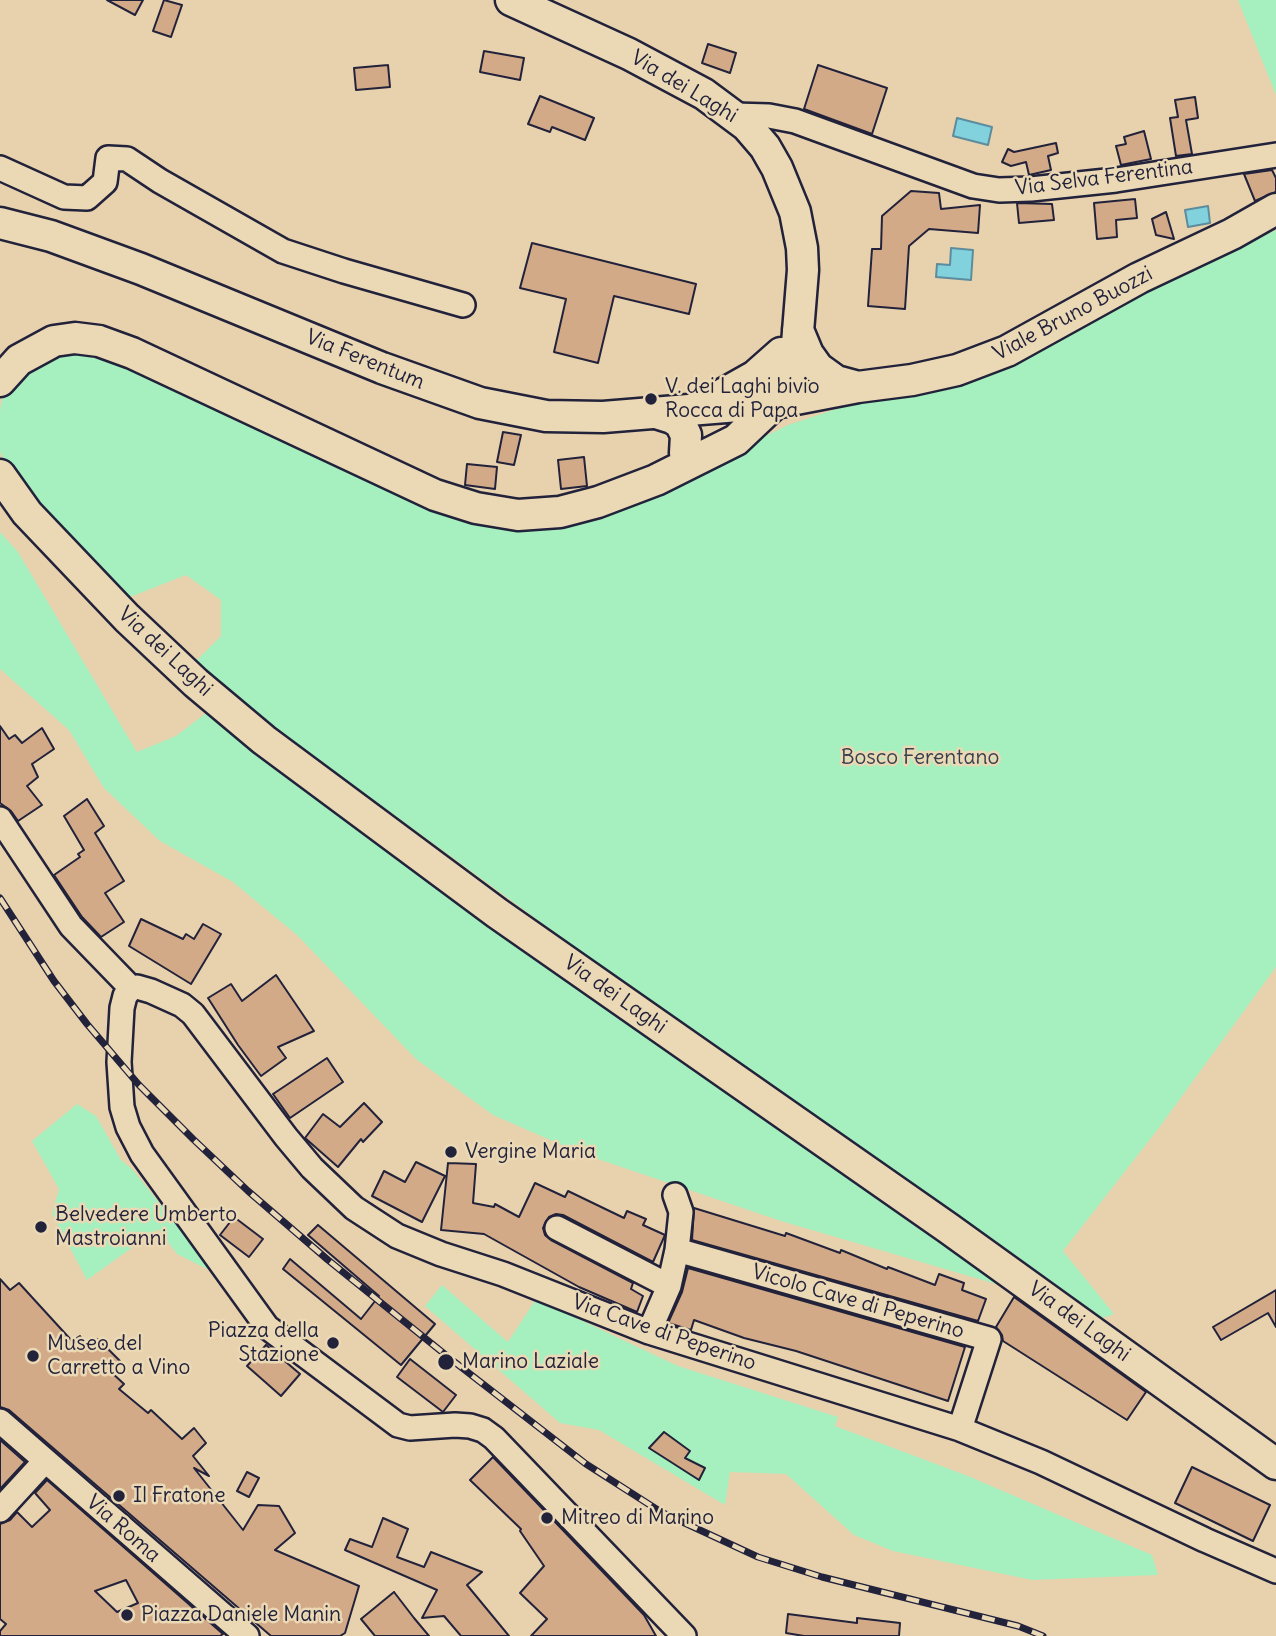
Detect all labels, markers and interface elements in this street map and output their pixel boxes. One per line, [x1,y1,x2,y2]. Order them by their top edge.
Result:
street label: Via dei Laghi [626,45,742,129]
street label: Via Selva Ferentina [1014,155,1194,201]
street label: Viale Bruno Buozzi [989,261,1157,367]
street label: Via Ferentum [302,325,428,395]
place label: V. dei Laghi bivio Rocca di Papa [665,374,819,424]
marker: V. dei Laghi bivio Rocca di Papa [643,391,659,407]
street label: Via dei Laghi [113,602,217,702]
park label: Bosco Ferentano [841,745,999,771]
street label: Via dei Laghi [559,950,671,1040]
place label: Vergine Maria [465,1139,596,1165]
marker: Vergine Maria [443,1144,459,1160]
place label: Belvedere Umberto Mastroianni [55,1202,237,1252]
marker: Belvedere Umberto Mastroianni [33,1219,49,1235]
street label: Vicolo Cave di Peperino [749,1260,967,1344]
street label: Via dei Laghi [1023,1277,1135,1367]
street label: Via Cave di Peperino [569,1290,759,1376]
place label: Piazza della Stazione [208,1318,319,1368]
place label: Museo del Carretto a Vino [47,1331,190,1381]
marker: Piazza della Stazione [325,1335,341,1351]
marker: Museo del Carretto a Vino [25,1348,41,1364]
place label: Marino Laziale [462,1349,599,1375]
marker: Marino Laziale [436,1352,456,1372]
place label: Il Fratone [133,1483,226,1509]
marker: Il Fratone [111,1488,127,1504]
street label: Via Roma [81,1490,165,1568]
place label: Mitreo di Marino [561,1505,714,1531]
marker: Mitreo di Marino [539,1510,555,1526]
place label: Piazza Daniele Manin [141,1602,341,1628]
marker: Piazza Daniele Manin [119,1607,135,1623]

